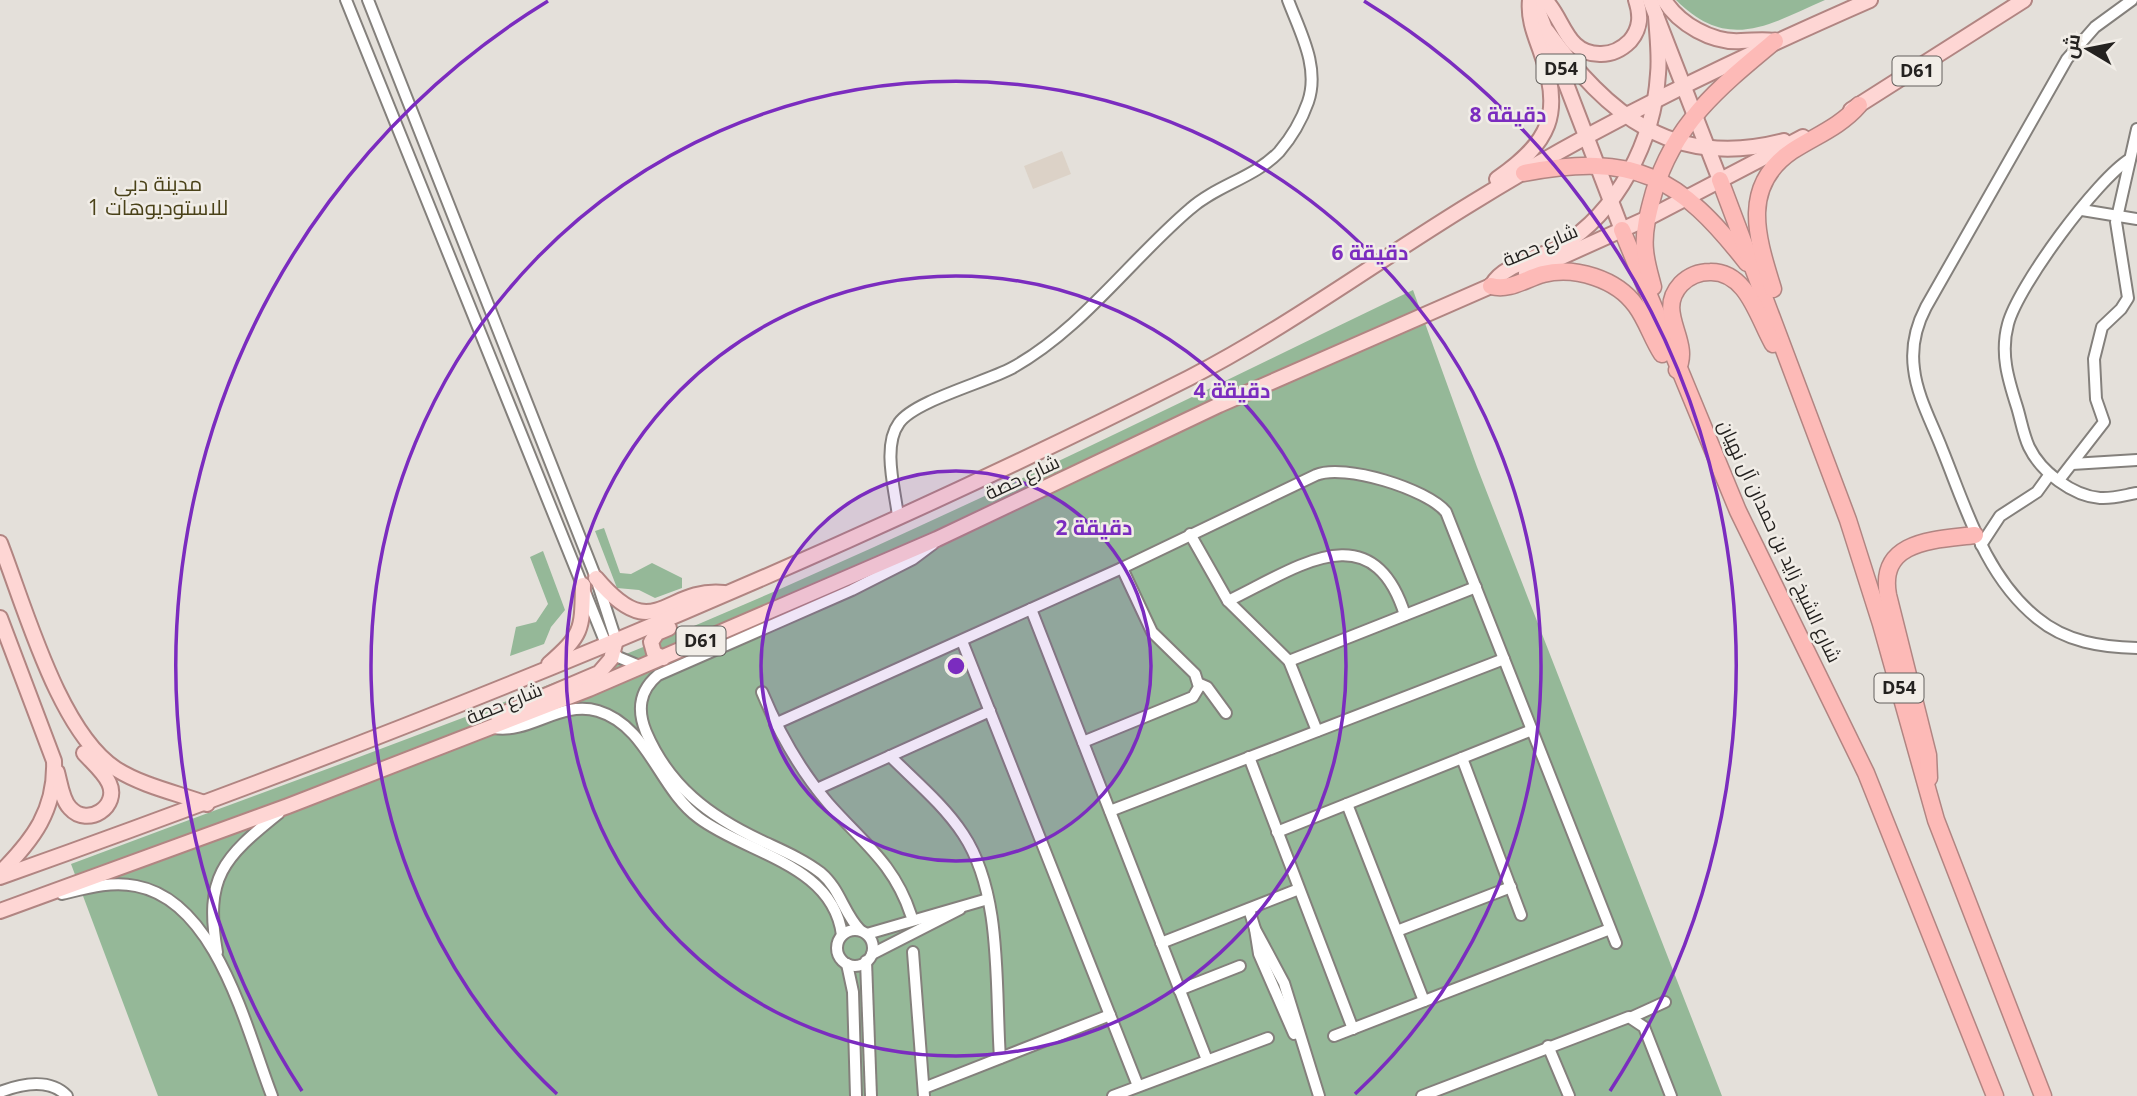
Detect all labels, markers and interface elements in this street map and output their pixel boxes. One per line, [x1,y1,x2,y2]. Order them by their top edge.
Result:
north arrow [2053,14,2123,84]
text: ش [2056,32,2086,60]
road number: D54 [1536,55,1586,84]
road number: D61 [1892,56,1941,86]
text: 8 دقيقة [1470,100,1546,128]
district label: مدينة دبي للاستوديوهات 1 [88,169,228,221]
street label: شارع حصة [1498,218,1582,273]
text: 6 دقيقة [1332,238,1408,266]
text: 4 دقيقة [1194,376,1270,404]
street label: شارع الشيخ زايد بن حمدان آل نهيان [1711,415,1848,667]
street label: شارع حصة [980,448,1064,506]
text: 2 دقيقة [1056,513,1132,541]
road number: D61 [676,626,726,656]
centre of rings [944,654,968,678]
road number: D54 [1874,674,1924,702]
street label: شارع حصة [462,676,546,731]

